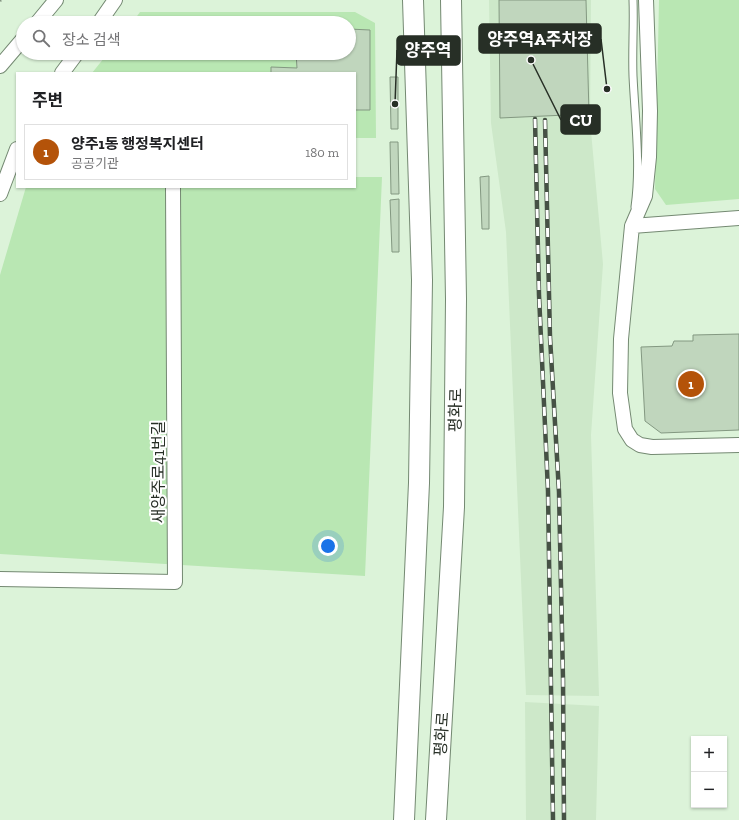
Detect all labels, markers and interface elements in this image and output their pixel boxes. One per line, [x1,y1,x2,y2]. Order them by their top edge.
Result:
search box [16,16,356,60]
callout: 양주역A주차장 [479,24,601,53]
icon: search [30,27,52,49]
text: 양주역A주차장 [487,29,593,49]
text: 장소 검색 [62,31,121,49]
callout: 양주역 [397,36,460,65]
text: 양주역 [405,40,451,60]
text: 주변 [32,90,63,110]
callout: CU [561,105,600,134]
text: CU [569,110,593,130]
text: 양주1동 행정복지센터 [71,135,204,153]
text: 1 [43,145,49,160]
text: 180 m [305,145,339,160]
text: 공공기관 [71,156,119,171]
pin: 1 [678,369,704,399]
street label: 평화로 [446,387,465,432]
street label: 새양주로41번길 [149,420,168,524]
your location [318,536,338,556]
street label: 평화로 [430,711,453,757]
map controls [691,736,727,808]
button: + [691,736,727,772]
button: − [691,772,727,808]

